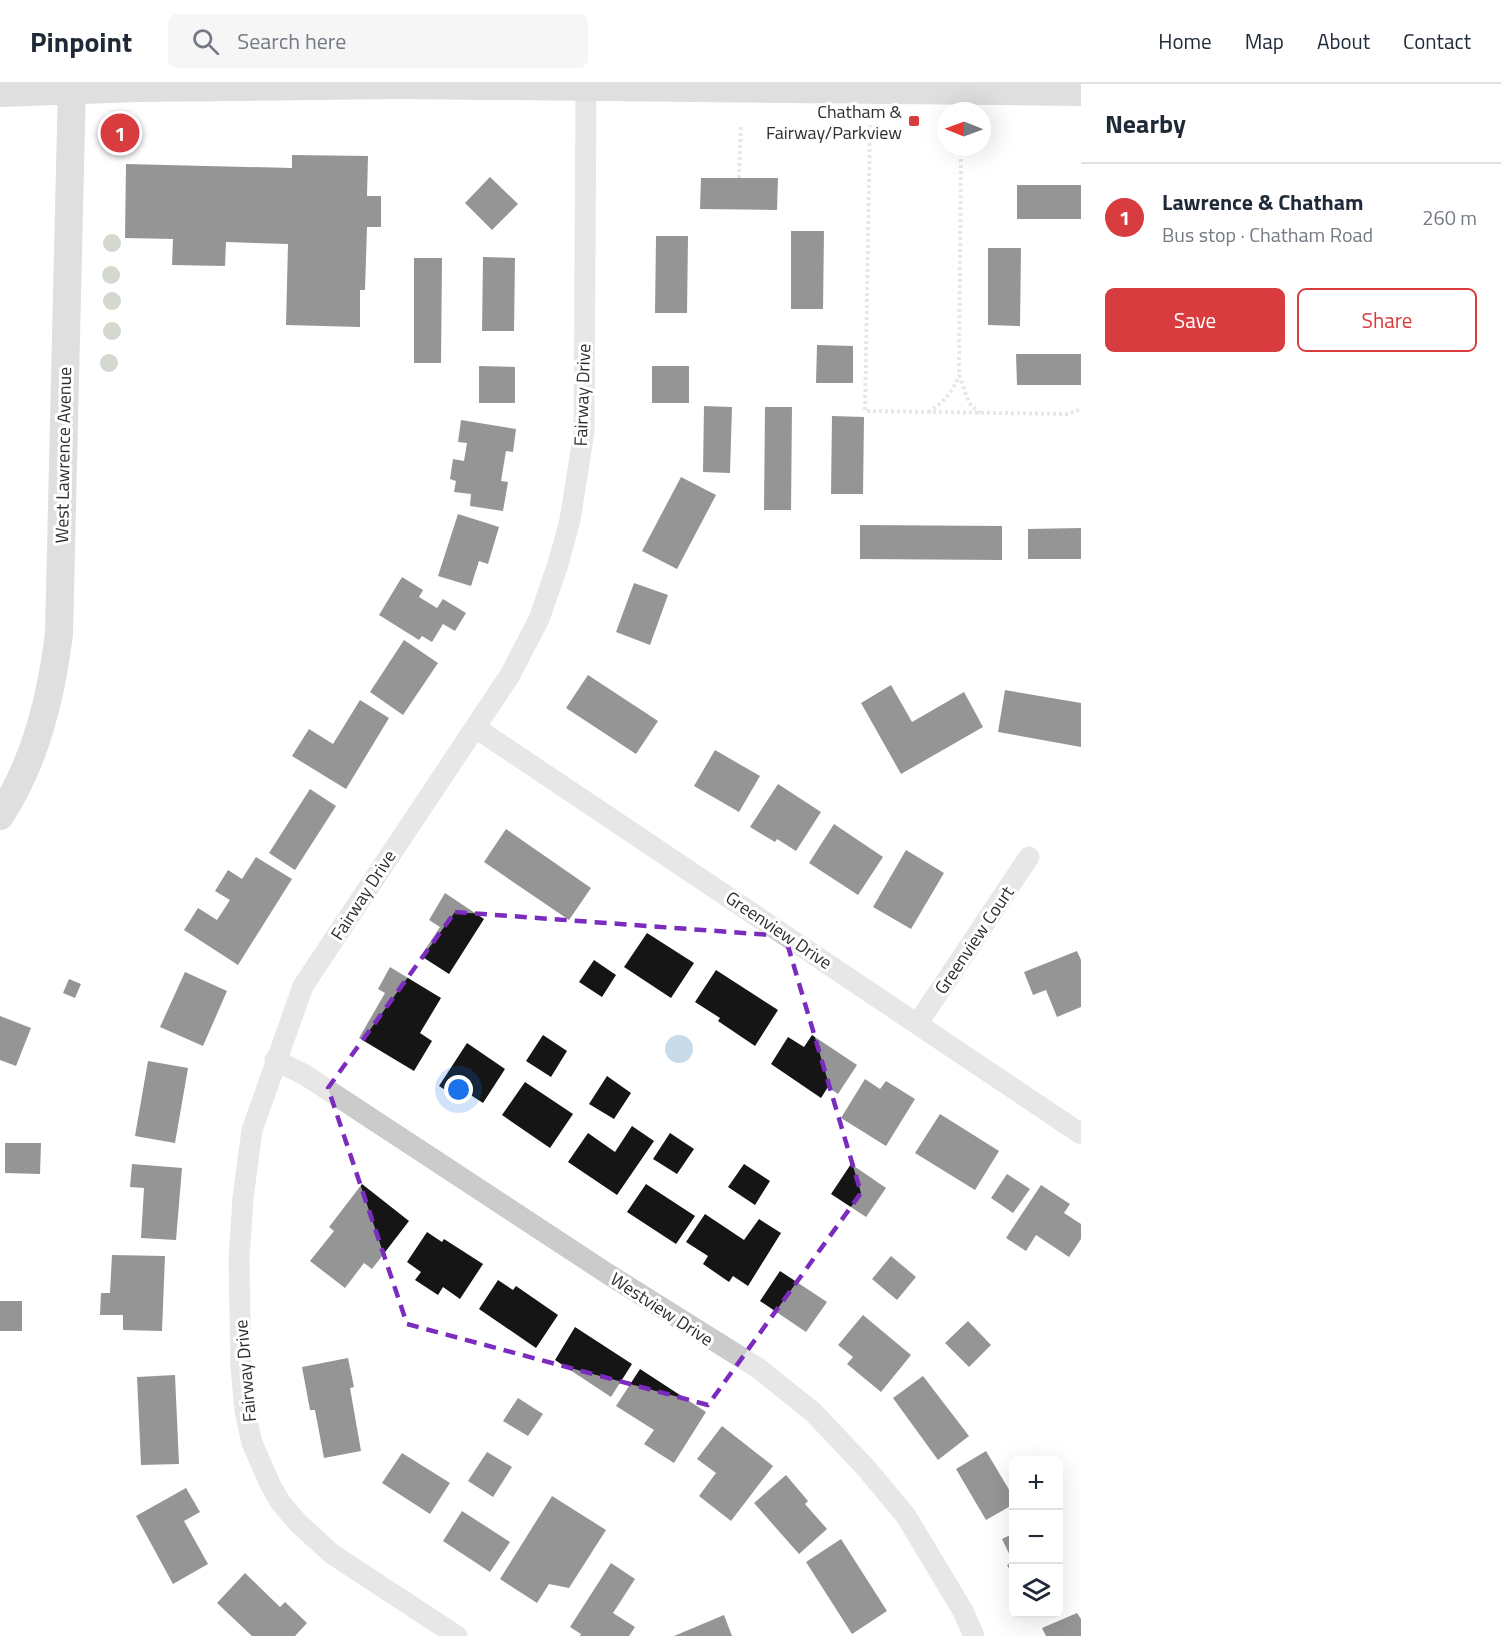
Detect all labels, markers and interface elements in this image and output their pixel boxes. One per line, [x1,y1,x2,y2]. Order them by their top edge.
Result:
search box [168,14,588,68]
text: Pinpoint [30,20,132,63]
text: Search here [237,24,346,58]
icon: search [189,25,222,58]
text: Home [1158,25,1212,57]
text: Map [1245,25,1284,57]
text: About [1317,25,1370,57]
text: Contact [1403,25,1471,57]
place label: Chatham & Fairway/Parkview [766,98,903,146]
north arrow [937,102,991,156]
text: Nearby [1105,104,1186,143]
pin: 1 [100,110,140,156]
marker: Chatham & Fairway/Parkview [907,114,921,128]
text: Lawrence & Chatham [1162,185,1363,219]
text: 1 [1119,202,1130,233]
text: 260 m [1422,202,1477,233]
text: Bus stop · Chatham Road [1162,219,1373,250]
button: Save [1105,288,1285,352]
button: Share [1297,288,1477,352]
street label: Fairway Drive [567,343,597,447]
street label: West Lawrence Avenue [48,366,78,544]
street label: Fairway Drive [324,845,402,945]
street label: Greenview Court [928,880,1021,1000]
street label: Greenview Drive [720,884,838,976]
your location [444,1075,473,1104]
street label: Westview Drive [605,1266,719,1352]
street label: Fairway Drive [227,1319,263,1423]
map controls [1009,1456,1063,1618]
button: + [1009,1456,1063,1510]
button: − [1009,1510,1063,1564]
button: layers [1009,1564,1063,1618]

